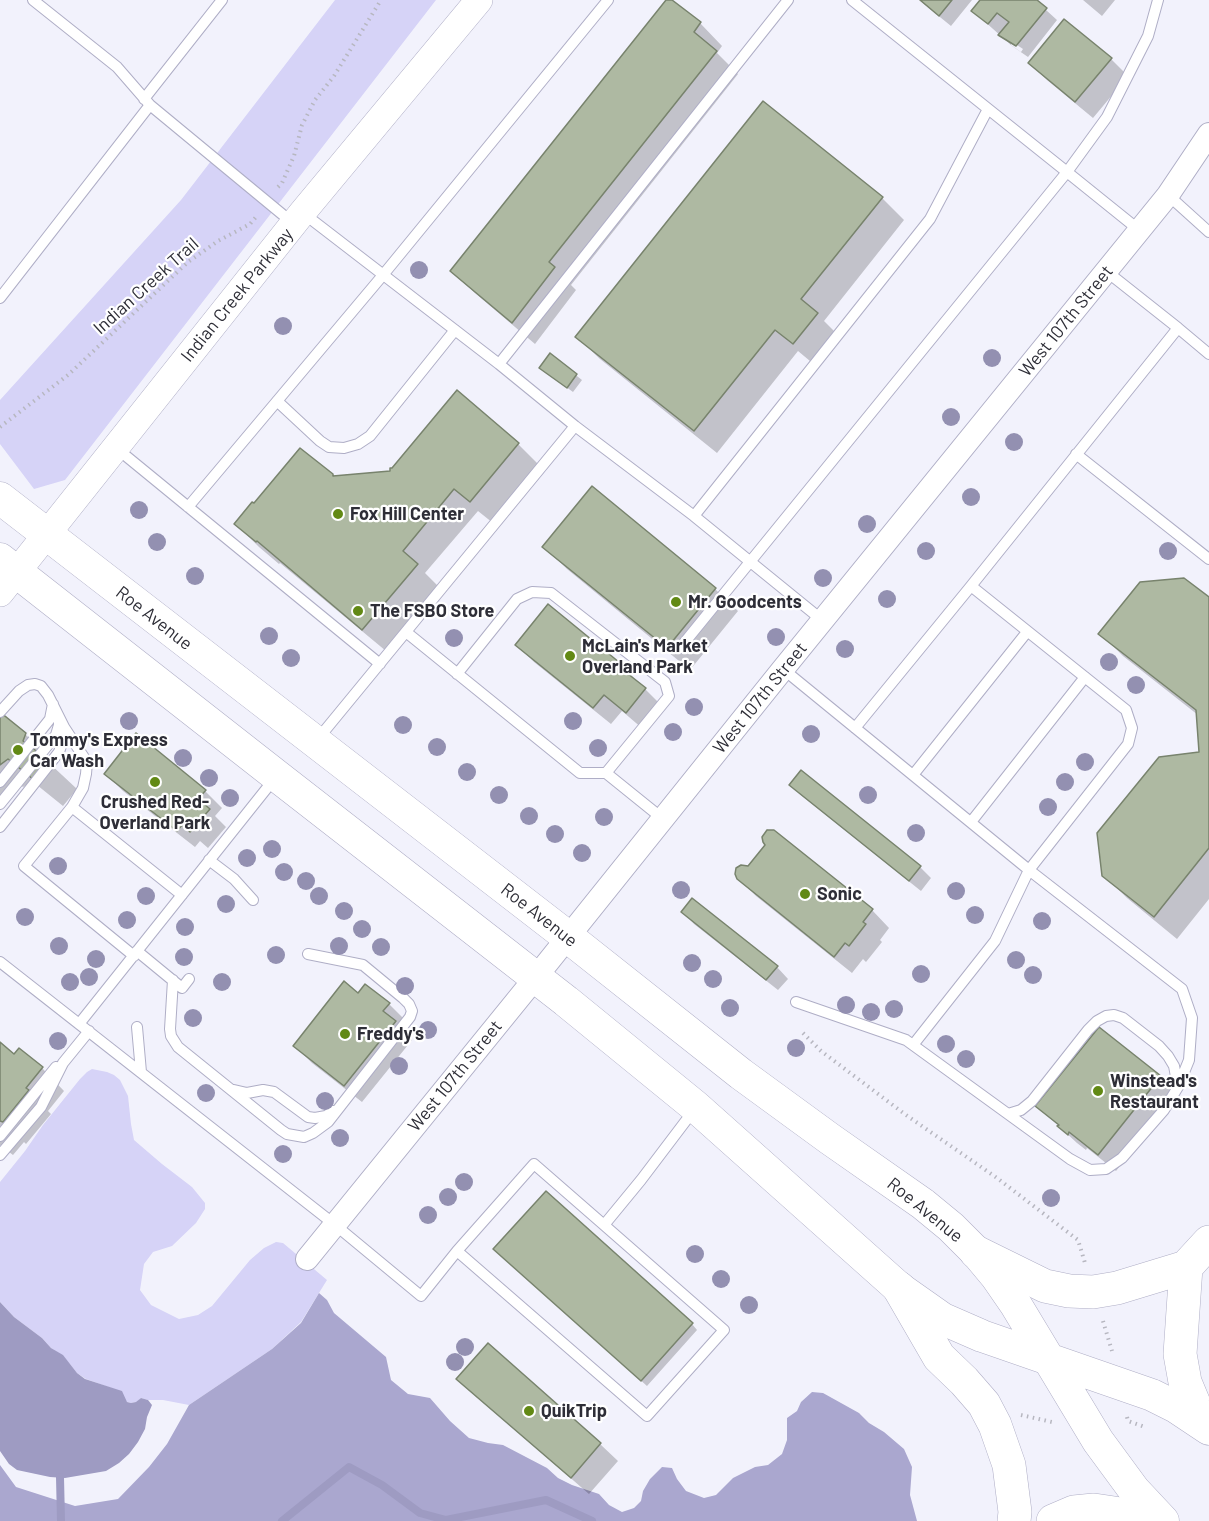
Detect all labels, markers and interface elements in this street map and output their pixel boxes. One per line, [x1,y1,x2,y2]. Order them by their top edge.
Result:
street label: Indian Creek Parkway [176,224,298,366]
street label: Indian Creek Trail [89,233,203,339]
street label: West 107th Street [1014,261,1118,381]
place label: Fox Hill Center [350,503,464,525]
marker: Fox Hill Center [331,507,345,521]
street label: Roe Avenue [111,581,197,655]
place label: Mr. Goodcents [688,591,802,613]
marker: Mr. Goodcents [669,595,683,609]
place label: The FSBO Store [370,600,494,622]
marker: The FSBO Store [351,604,365,618]
place label: McLain's Market Overland Park [582,635,708,678]
street label: West 107th Street [708,638,812,758]
marker: McLain's Market Overland Park [563,649,577,663]
place label: Tommy's Express Car Wash [30,729,168,771]
marker: Tommy's Express Car Wash [11,743,25,757]
marker: Crushed Red- Overland Park [148,775,162,789]
place label: Crushed Red- Overland Park [100,791,210,834]
street label: Roe Avenue [496,878,582,952]
place label: Sonic [817,883,862,905]
marker: Sonic [798,887,812,901]
street label: West 107th Street [403,1016,507,1136]
place label: Freddy's [357,1023,424,1045]
marker: Freddy's [338,1027,352,1041]
place label: Winstead's Restaurant [1110,1070,1199,1112]
marker: Winstead's Restaurant [1091,1084,1105,1098]
street label: Roe Avenue [883,1173,967,1247]
place label: QuikTrip [541,1400,607,1422]
marker: QuikTrip [522,1404,536,1418]

